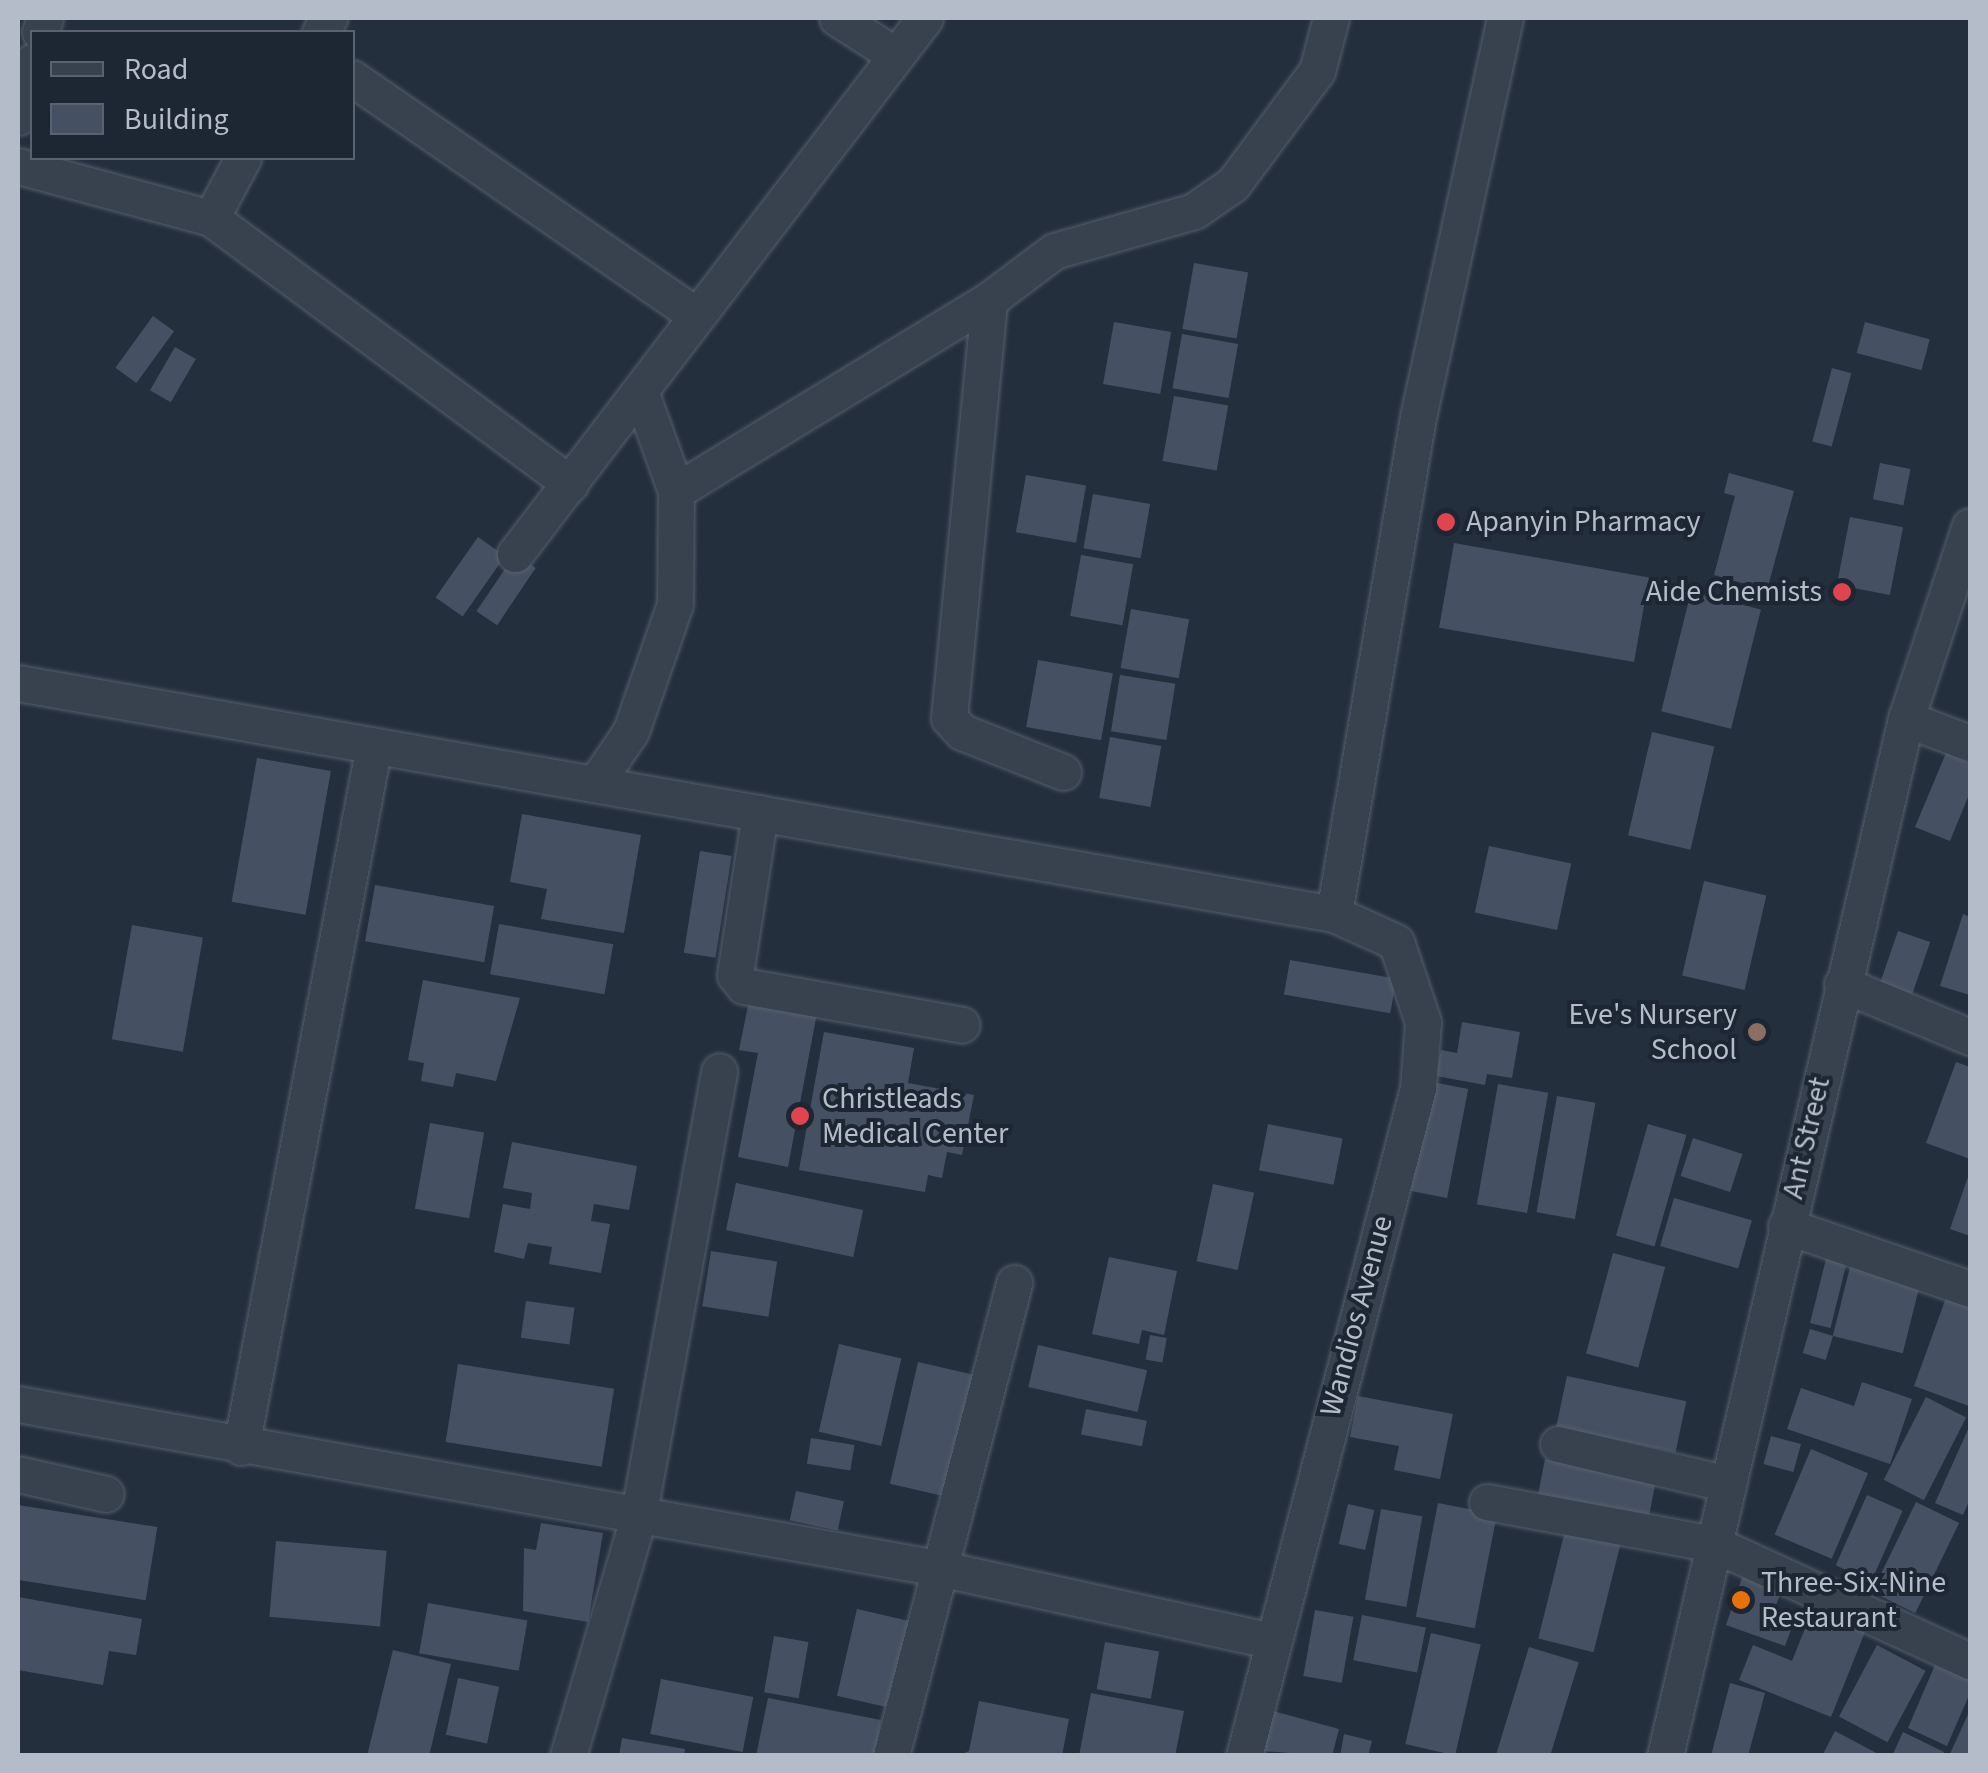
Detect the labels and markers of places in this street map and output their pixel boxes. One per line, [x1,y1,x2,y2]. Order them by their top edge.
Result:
place label: Apanyin Pharmacy [1466,504,1701,540]
marker: Apanyin Pharmacy [1435,511,1457,533]
place label: Aide Chemists [1646,574,1822,610]
marker: Aide Chemists [1831,581,1853,603]
place label: Eve's Nursery School [1569,997,1737,1068]
marker: Eve's Nursery School [1746,1021,1768,1043]
place label: Christleads Medical Center [822,1081,1008,1152]
marker: Christleads Medical Center [787,1103,813,1129]
place label: Three-Six-Nine Restaurant [1761,1565,1946,1636]
marker: Three-Six-Nine Restaurant [1730,1589,1752,1611]

